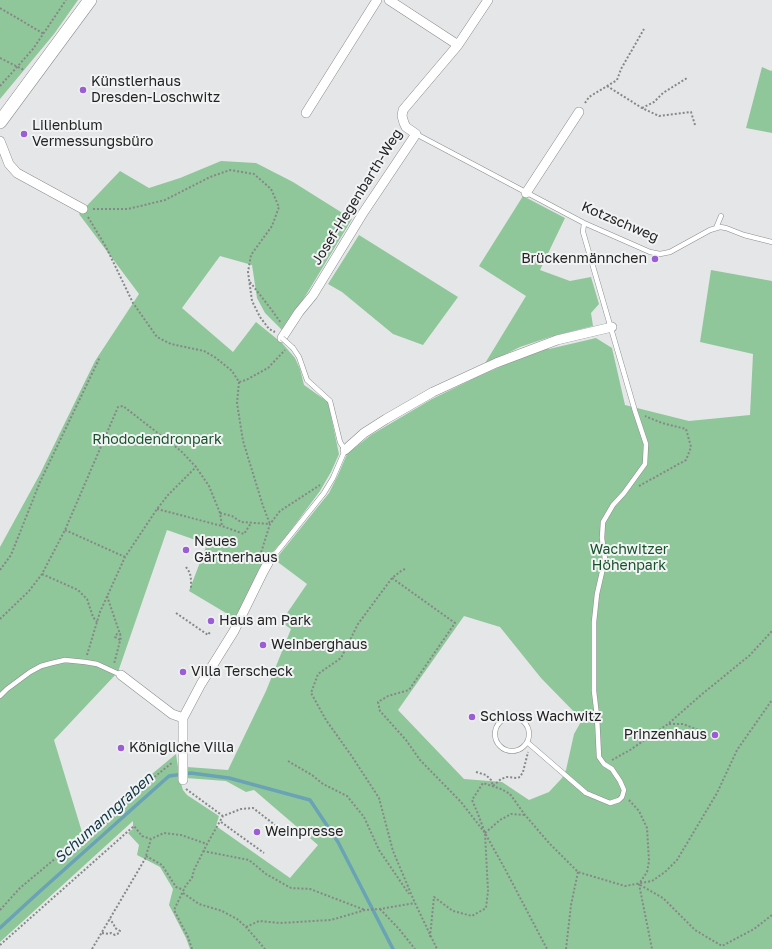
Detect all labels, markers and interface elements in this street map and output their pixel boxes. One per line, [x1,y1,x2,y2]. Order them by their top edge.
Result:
place label: Künstlerhaus Dresden-Loschwitz [91,74,220,106]
marker: Künstlerhaus Dresden-Loschwitz [78,85,88,95]
place label: Lilienblum Vermessungsbüro [32,118,153,150]
street label: Josef-Hegenbarth-Weg [308,126,406,268]
marker: Lilienblum Vermessungsbüro [19,129,29,139]
street label: Kotzschweg [579,198,661,246]
place label: Brückenmännchen [521,251,647,267]
marker: Brückenmännchen [650,254,660,264]
park label: Rhododendronpark [92,432,222,448]
place label: Neues Gärtnerhaus [194,534,278,566]
park label: Wachwitzer Höhenpark [590,542,668,574]
marker: Neues Gärtnerhaus [181,545,191,555]
place label: Haus am Park [219,613,311,629]
marker: Haus am Park [206,616,216,626]
place label: Weinberghaus [271,637,367,653]
marker: Weinberghaus [258,640,268,650]
place label: Villa Terscheck [191,664,293,680]
marker: Villa Terscheck [178,667,188,677]
place label: Schloss Wachwitz [480,709,601,725]
marker: Schloss Wachwitz [467,712,477,722]
place label: Prinzenhaus [624,727,707,743]
marker: Prinzenhaus [710,730,720,740]
place label: Königliche Villa [129,740,234,756]
marker: Königliche Villa [116,743,126,753]
water label: Schumanngraben [51,769,157,867]
place label: Weinpresse [265,824,343,840]
marker: Weinpresse [252,827,262,837]

